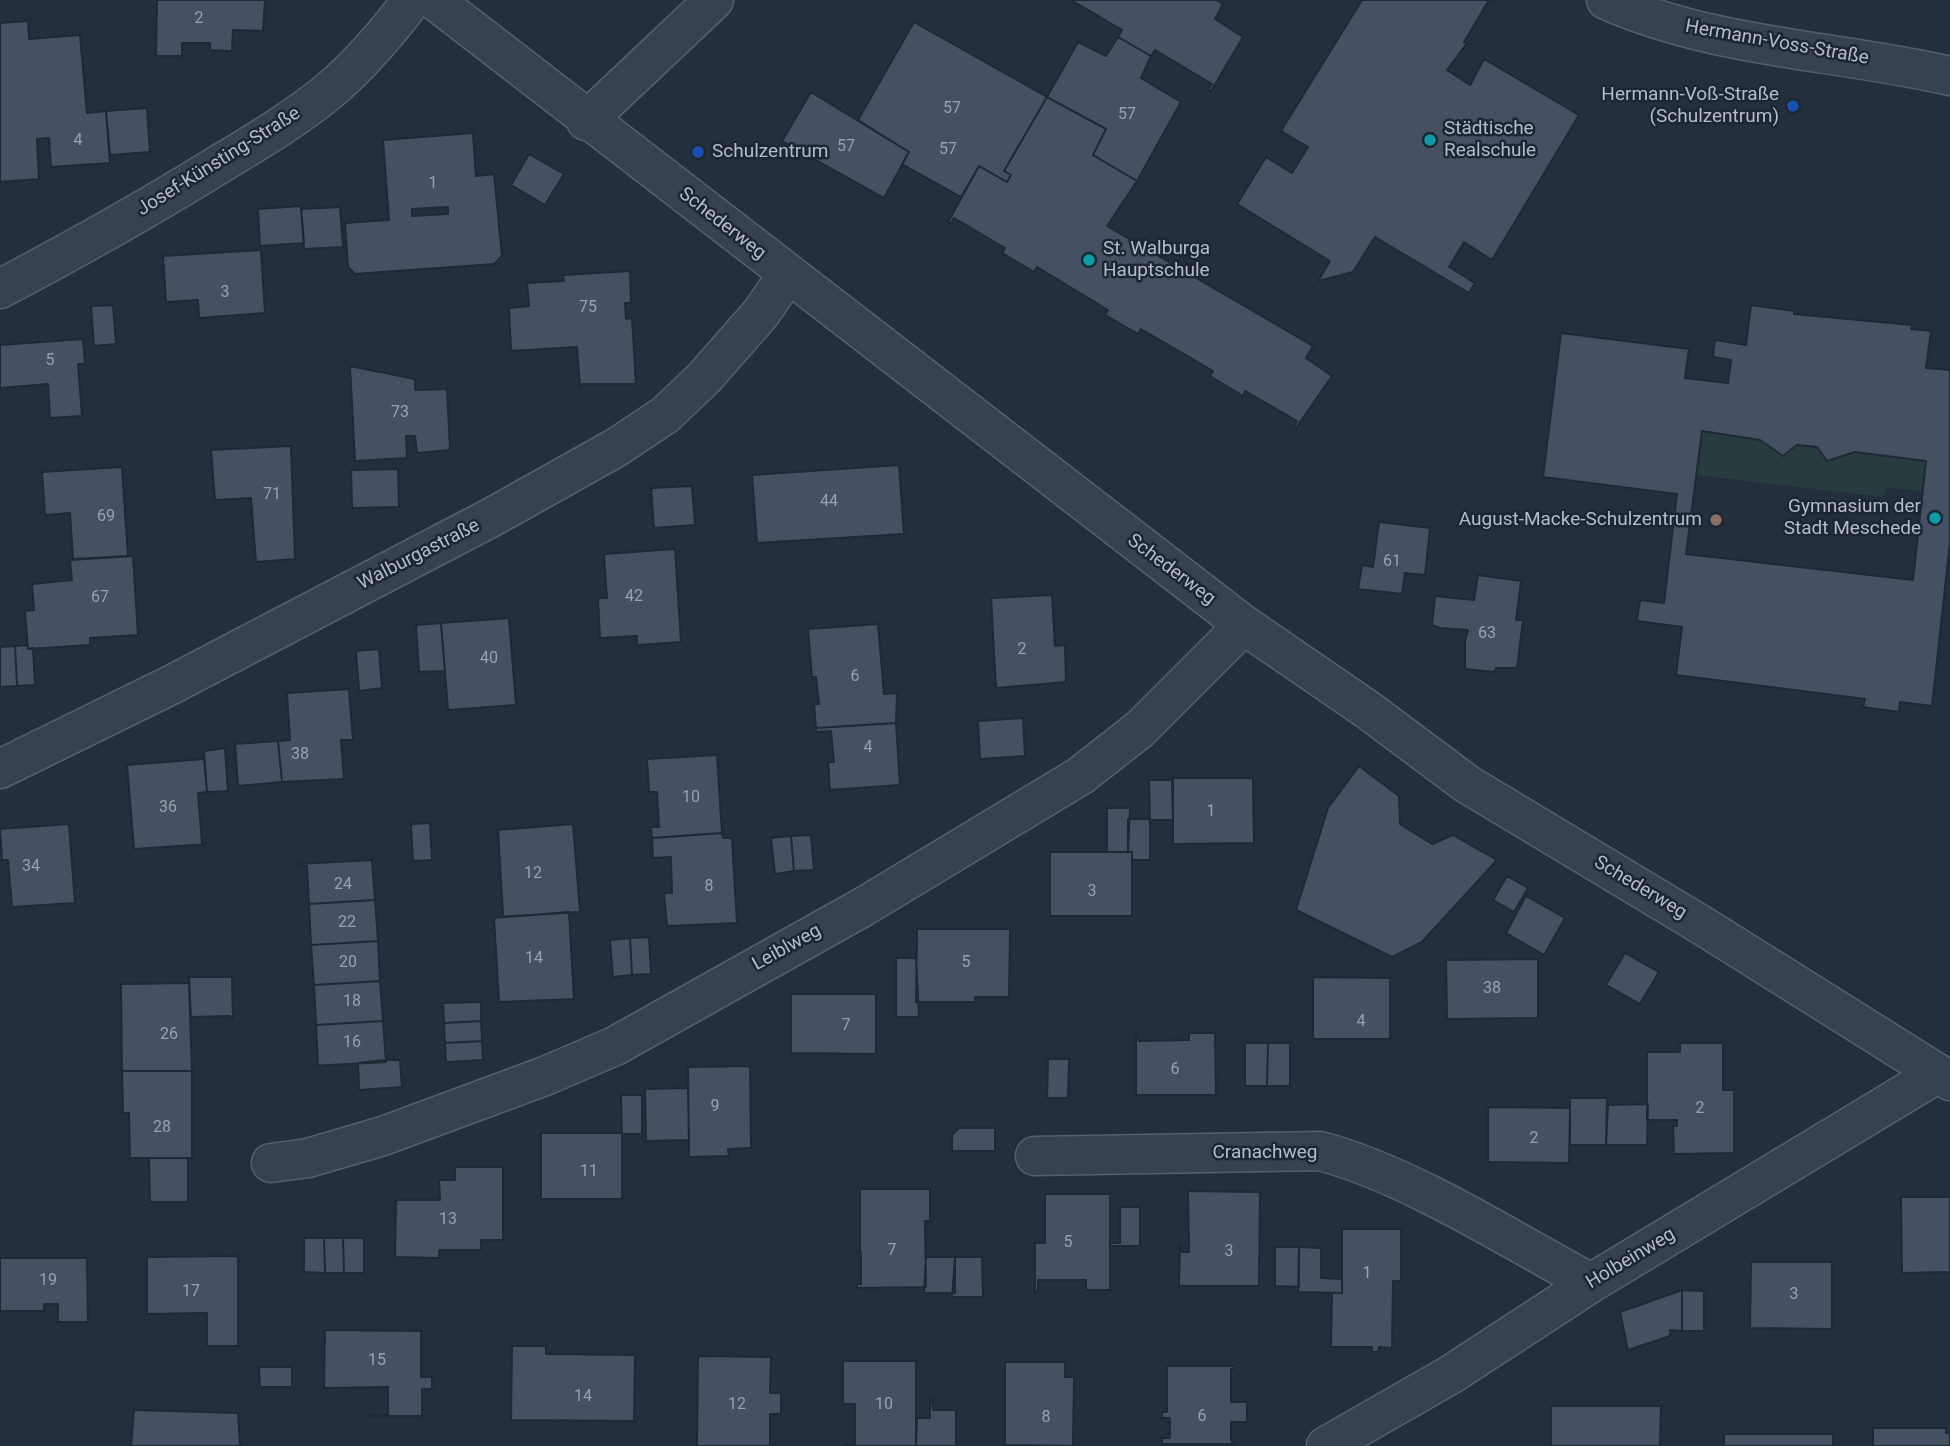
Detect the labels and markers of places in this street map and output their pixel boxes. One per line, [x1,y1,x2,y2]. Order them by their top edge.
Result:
place label: Hermann-Voß-Straße (Schulzentrum) [1601,84,1779,128]
marker: Hermann-Voß-Straße (Schulzentrum) [1785,98,1801,114]
place label: Städtische Realschule [1444,118,1536,162]
marker: Städtische Realschule [1422,132,1438,148]
place label: Schulzentrum [712,141,828,163]
marker: Schulzentrum [690,144,706,160]
place label: St. Walburga Hauptschule [1103,238,1210,282]
marker: St. Walburga Hauptschule [1081,252,1097,268]
place label: Gymnasium der Stadt Meschede [1784,496,1921,540]
place label: August-Macke-Schulzentrum [1459,509,1702,531]
marker: Gymnasium der Stadt Meschede [1927,510,1943,526]
marker: August-Macke-Schulzentrum [1708,512,1724,528]

